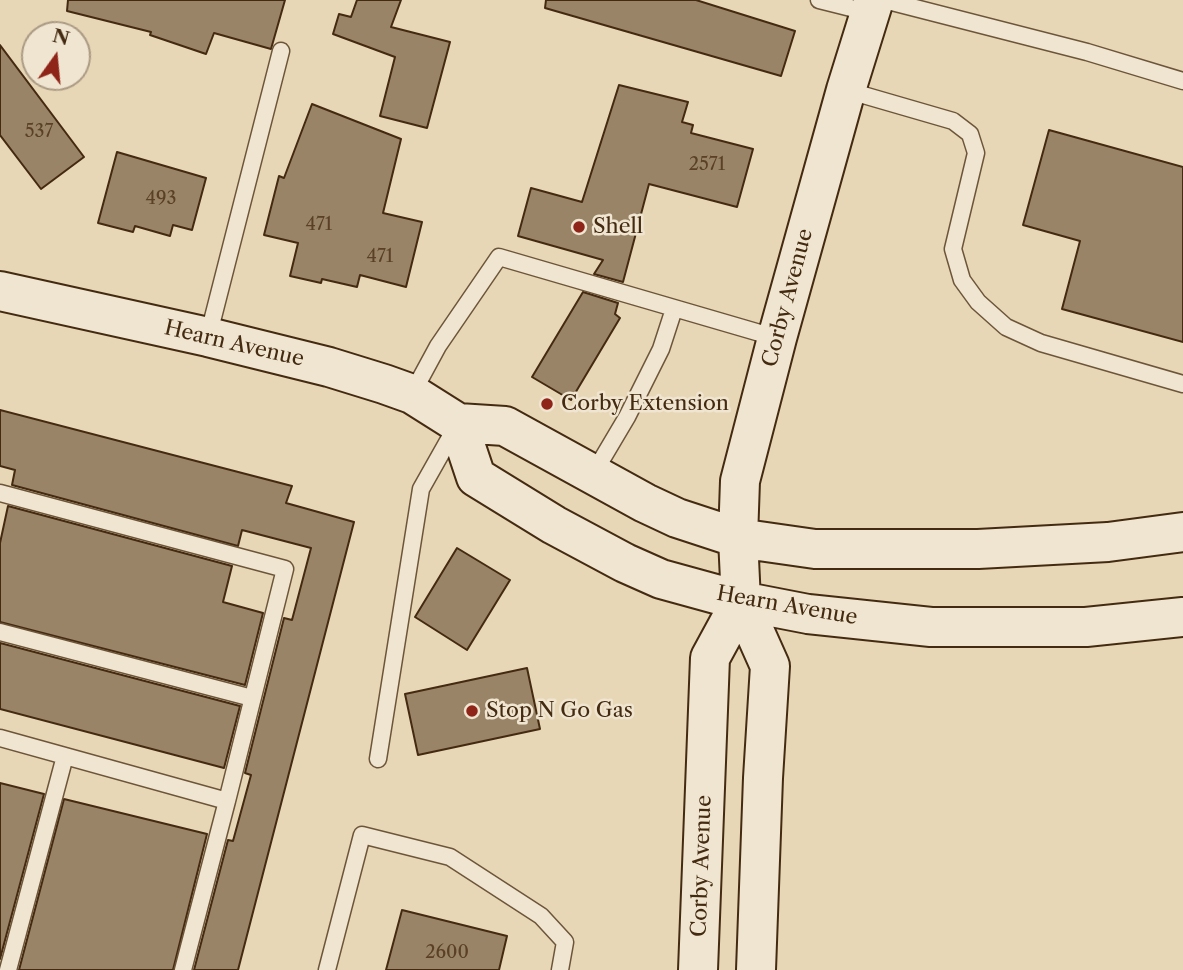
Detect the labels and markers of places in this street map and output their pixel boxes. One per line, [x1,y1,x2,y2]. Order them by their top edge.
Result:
place label: Shell [593,214,643,240]
marker: Shell [571,219,587,235]
place label: Corby Extension [561,391,729,417]
marker: Corby Extension [539,396,555,412]
place label: Stop N Go Gas [486,698,633,724]
marker: Stop N Go Gas [464,703,480,719]

